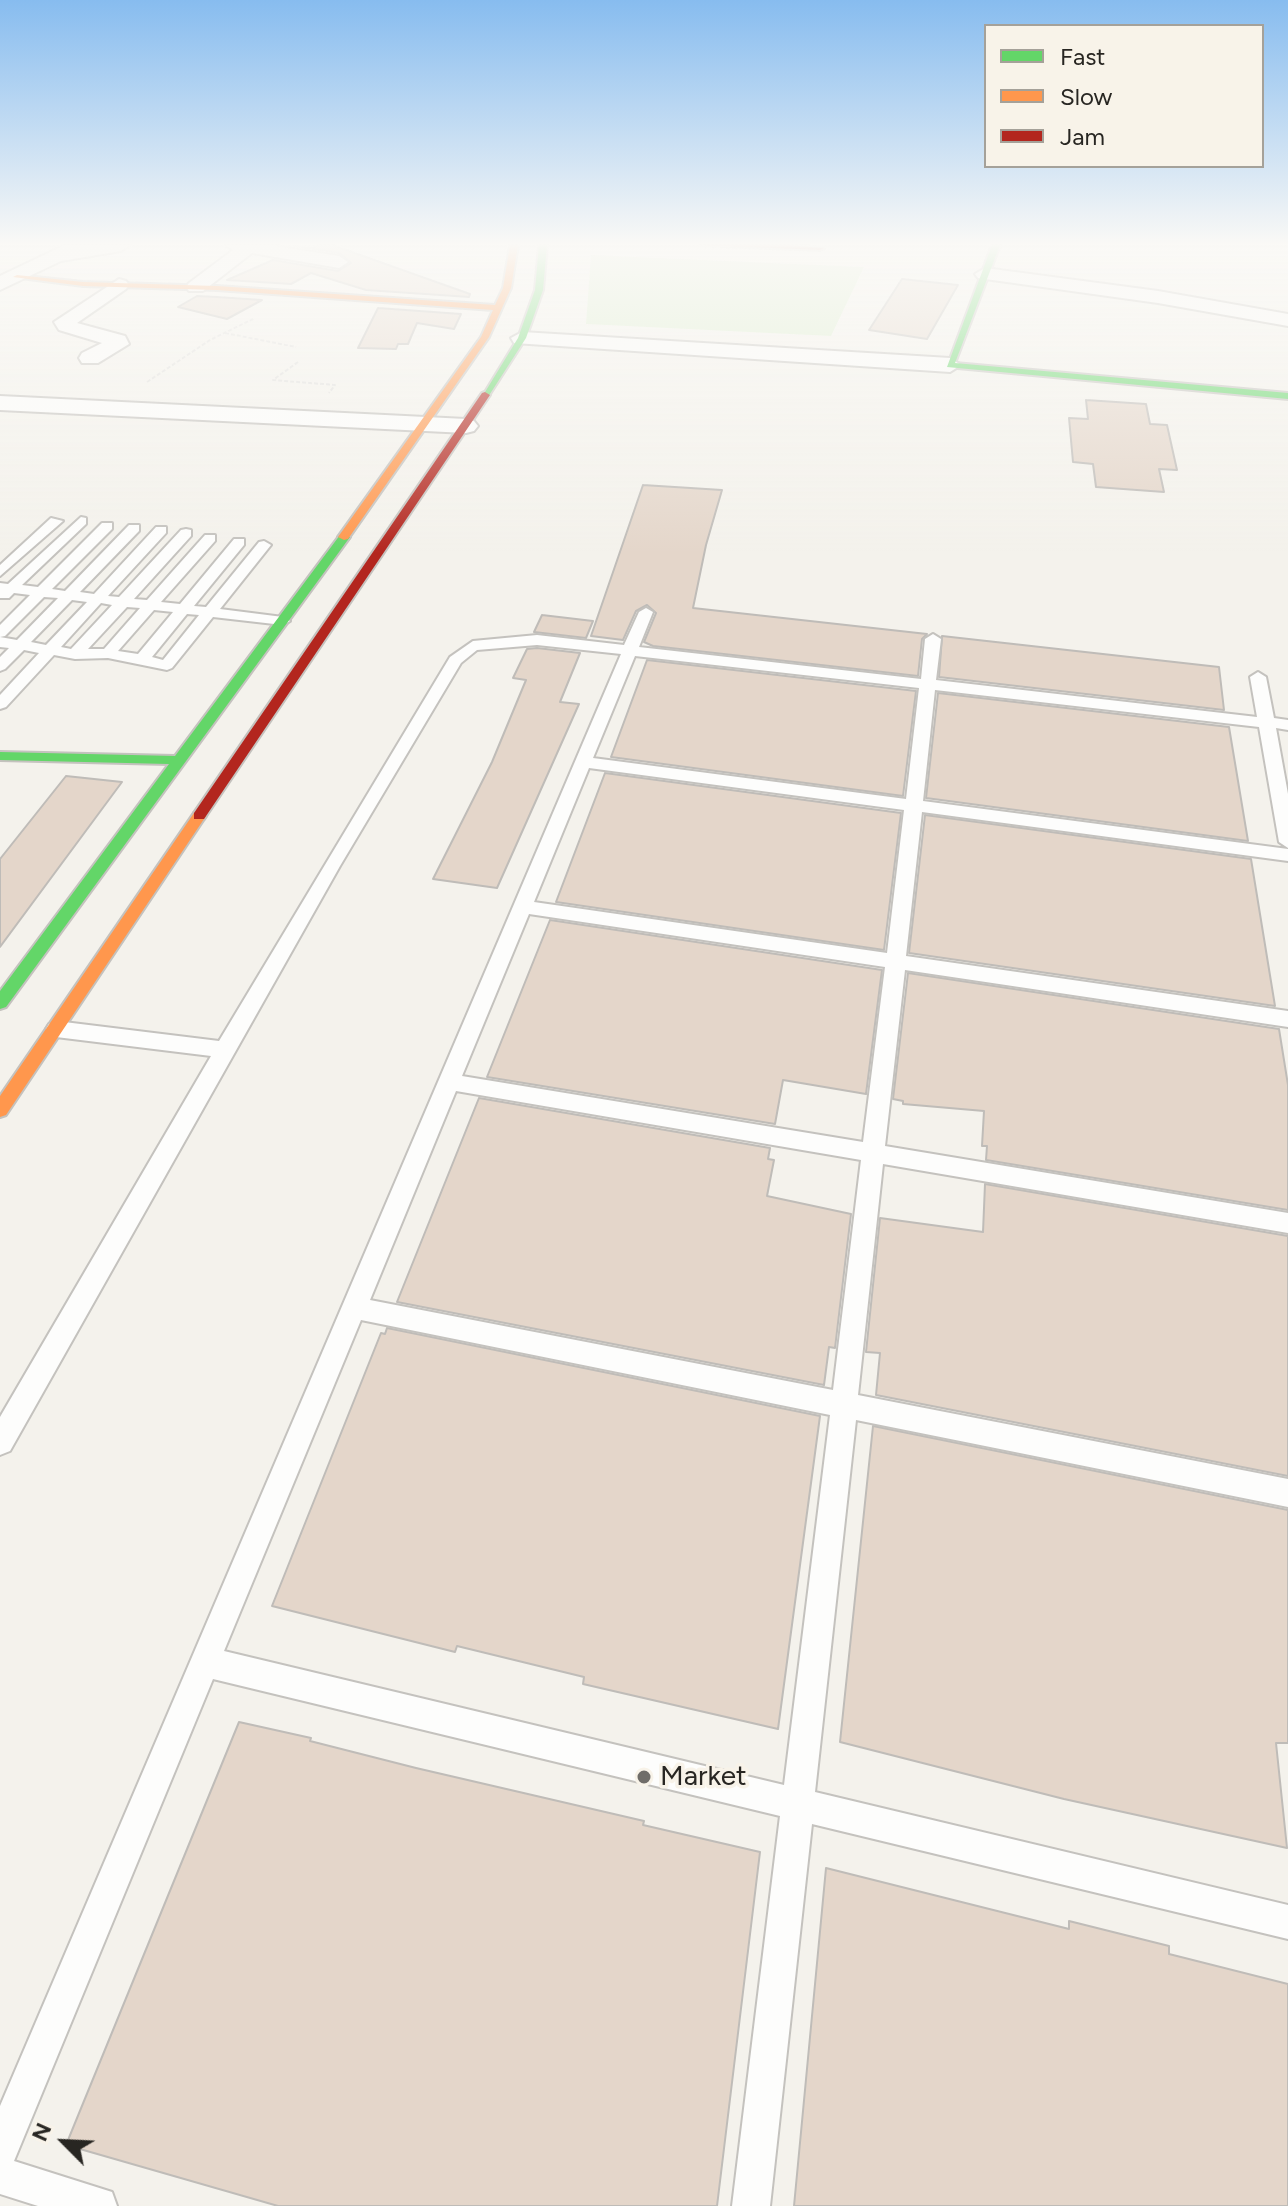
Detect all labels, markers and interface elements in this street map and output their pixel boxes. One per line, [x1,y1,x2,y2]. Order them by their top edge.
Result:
legend [984,24,1264,168]
text: Fast [1060,42,1105,71]
text: Slow [1060,82,1112,111]
text: Jam [1060,122,1105,151]
place label: Market [660,1760,747,1794]
marker: Market [635,1768,653,1786]
north arrow [24,2102,104,2182]
text: N [26,2119,57,2145]

